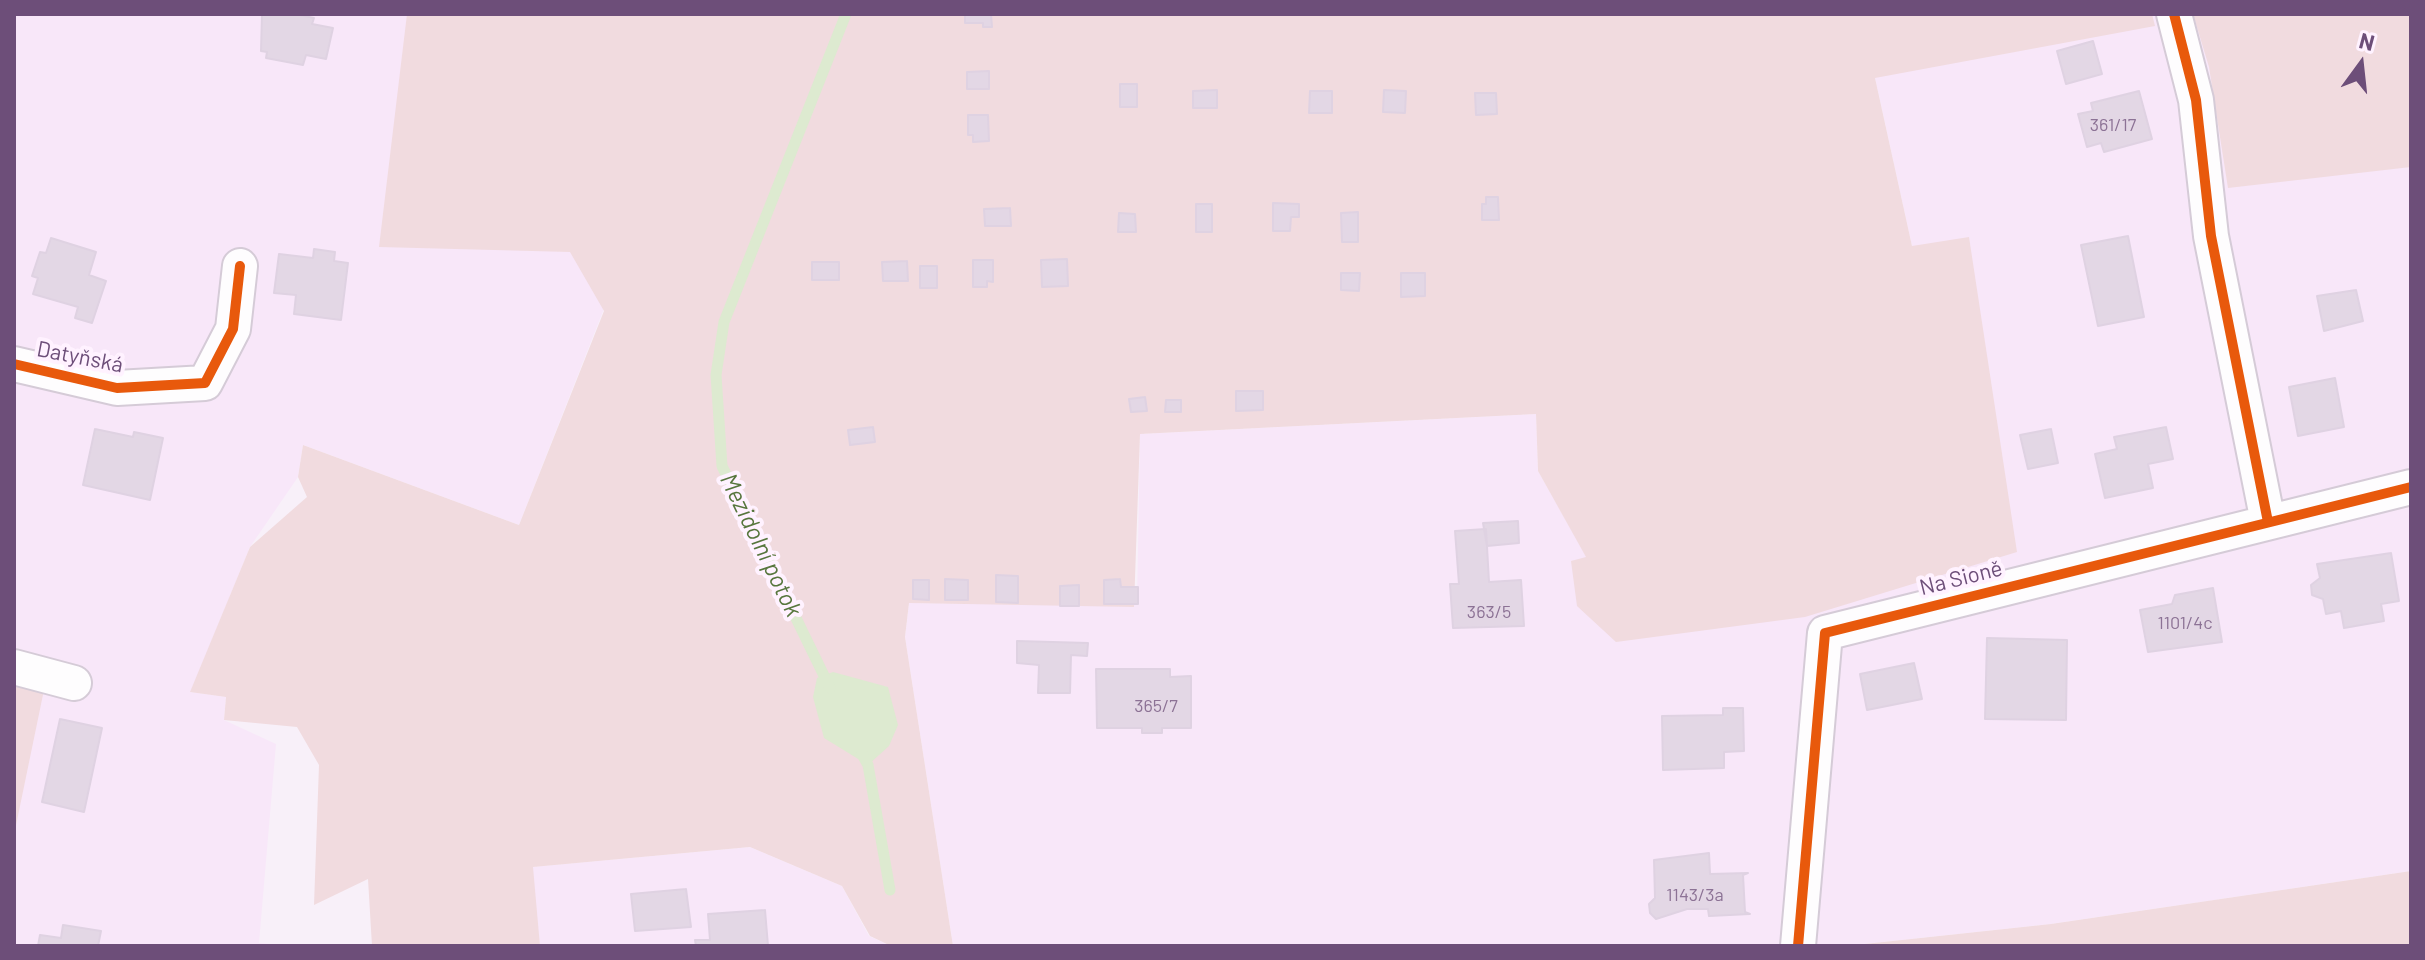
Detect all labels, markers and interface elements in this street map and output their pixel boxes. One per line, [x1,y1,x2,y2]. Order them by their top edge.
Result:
north arrow [2321,24,2401,104]
text: N [2357,26,2378,55]
house number: 361/17 [2090,114,2136,136]
street label: Datyňská [35,336,125,378]
water label: Mezidolní potok [714,469,808,621]
street label: Na Sioně [1917,555,2005,601]
house number: 363/5 [1467,601,1511,623]
house number: 1101/4c [2157,612,2213,634]
house number: 365/7 [1134,695,1178,717]
house number: 1143/3a [1666,884,1724,906]

